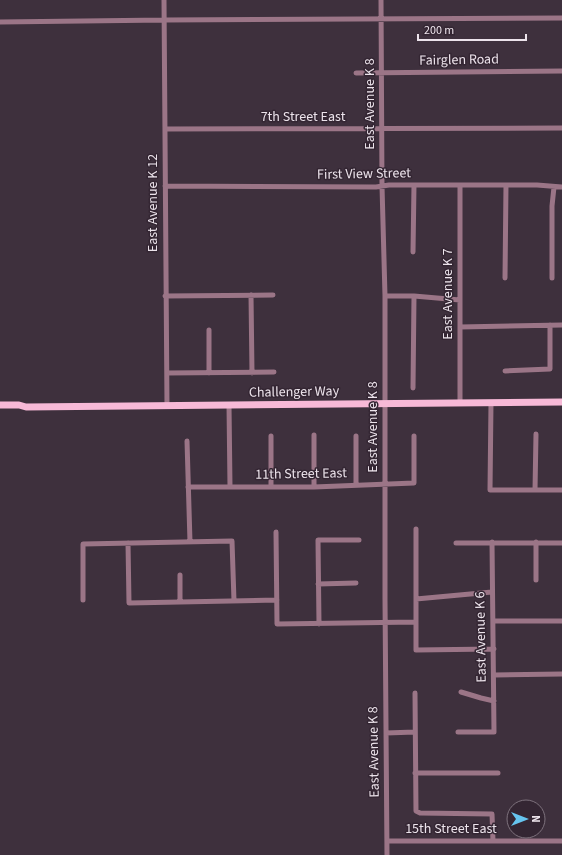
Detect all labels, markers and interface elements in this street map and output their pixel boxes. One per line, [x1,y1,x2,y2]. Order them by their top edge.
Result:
scale bar [418,16,526,42]
text: 200 m [424,22,454,39]
street label: Fairglen Road [419,49,499,71]
street label: East Avenue K 8 [360,58,380,150]
street label: 7th Street East [261,107,346,127]
street label: East Avenue K 12 [143,154,163,252]
street label: First View Street [317,163,411,185]
street label: East Avenue K 7 [438,248,458,340]
street label: Challenger Way [249,381,340,403]
street label: East Avenue K 8 [363,381,383,473]
street label: 11th Street East [255,463,347,485]
street label: East Avenue K 6 [470,591,492,683]
street label: East Avenue K 8 [363,706,385,798]
north arrow [506,799,546,839]
text: N [528,815,543,823]
street label: 15th Street East [405,819,497,839]

